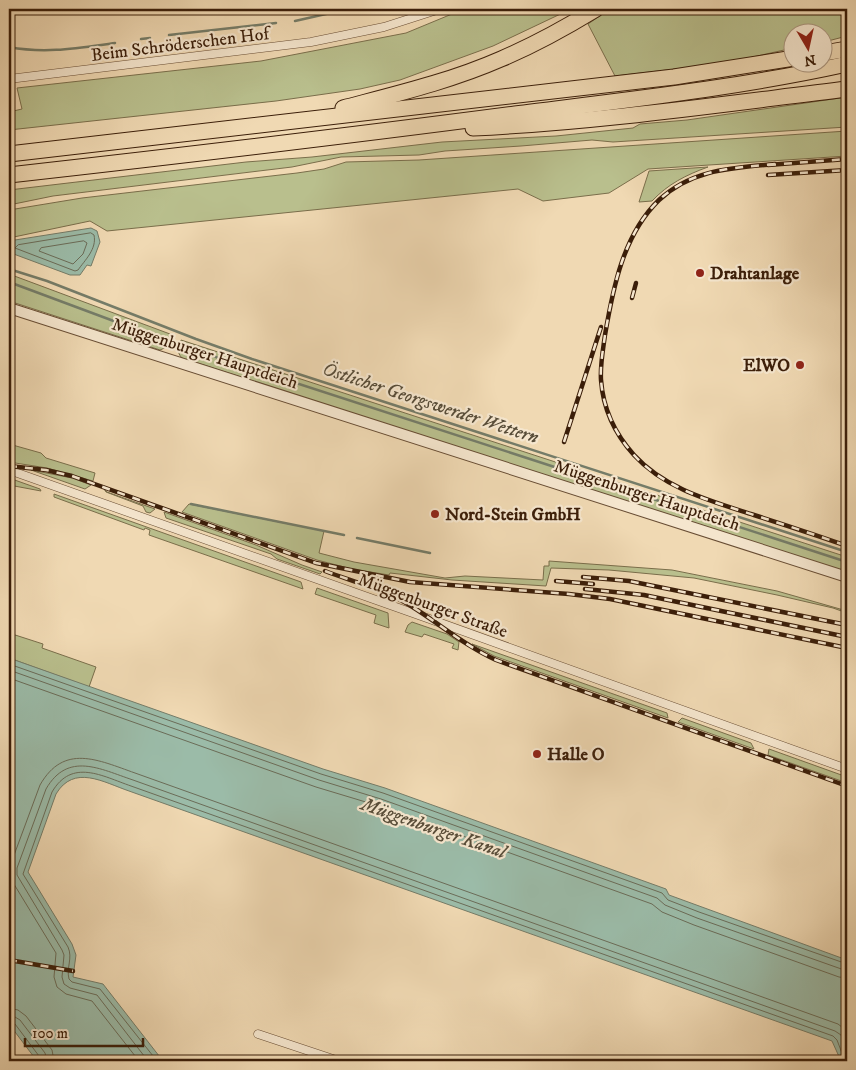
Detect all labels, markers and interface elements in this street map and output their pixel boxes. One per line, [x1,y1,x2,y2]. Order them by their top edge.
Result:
north arrow [784,22,834,72]
street label: Beim Schröderschen Hof [90,23,274,67]
text: N [802,50,817,70]
place label: Drahtanlage [710,263,800,285]
marker: Drahtanlage [694,267,706,279]
street label: Müggenburger Hauptdeich [109,313,301,395]
place label: ElWO [743,355,790,377]
water label: Östlicher Georgswerder Wettern [320,358,542,449]
marker: ElWO [794,359,806,371]
street label: Müggenburger Hauptdeich [551,455,743,537]
place label: Nord-Stein GmbH [445,504,581,526]
marker: Nord-Stein GmbH [429,508,441,520]
street label: Müggenburger Straße [355,569,511,643]
place label: Halle O [547,744,605,766]
marker: Halle O [531,748,543,760]
water label: Müggenburger Kanal [356,792,511,865]
scale bar [25,1015,142,1047]
text: 100 m [32,1024,68,1043]

